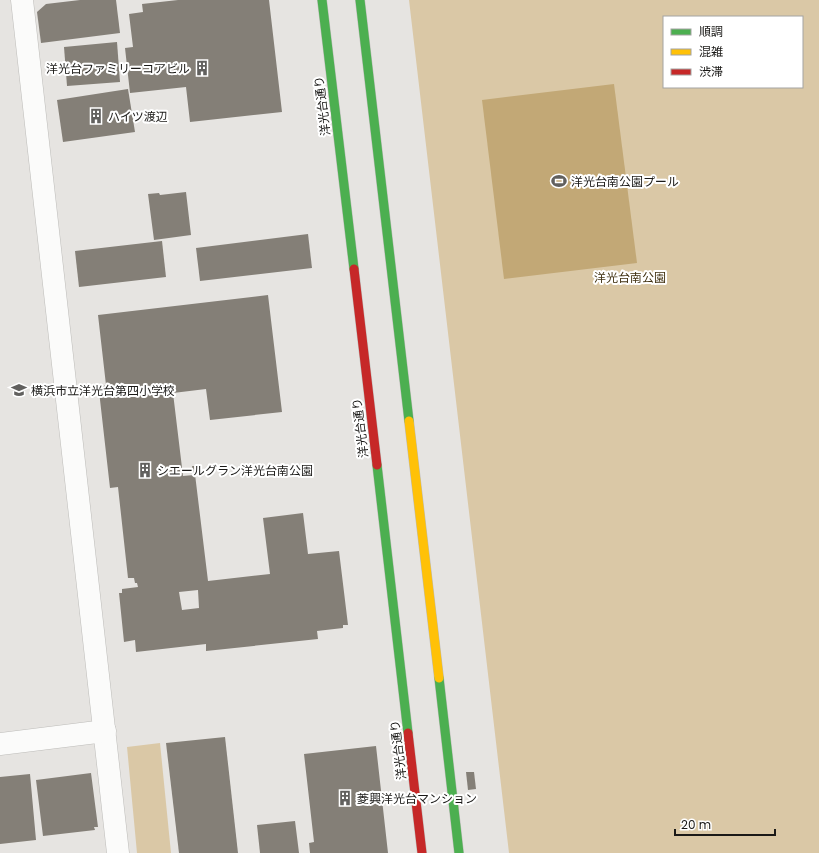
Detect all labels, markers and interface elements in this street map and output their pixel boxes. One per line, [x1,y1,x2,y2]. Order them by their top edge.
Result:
legend [663,16,803,88]
text: 順調 [699,23,723,40]
text: 混雑 [699,43,723,60]
building icon: 洋光台ファミリーコアビル [193,59,211,77]
place label: 洋光台ファミリーコアビル [46,60,190,77]
text: 渋滞 [699,63,723,80]
street label: 洋光台通り [310,75,334,137]
building icon: ハイツ渡辺 [87,107,105,125]
place label: ハイツ渡辺 [108,108,168,125]
sports icon: 洋光台南公園プール [550,172,568,190]
place label: 洋光台南公園プール [571,173,679,190]
park label: 洋光台南公園 [594,269,666,286]
school or university icon: 横浜市立洋光台第四小学校 [10,381,28,399]
place label: 横浜市立洋光台第四小学校 [31,382,175,399]
street label: 洋光台通り [348,397,372,459]
building icon: シエールグラン洋光台南公園 [136,461,154,479]
place label: シエールグラン洋光台南公園 [157,462,313,479]
street label: 洋光台通り [386,719,410,781]
building icon: 菱興洋光台マンション [336,789,354,807]
place label: 菱興洋光台マンション [357,790,477,807]
scale bar [675,811,775,837]
text: 20 m [681,816,711,833]

